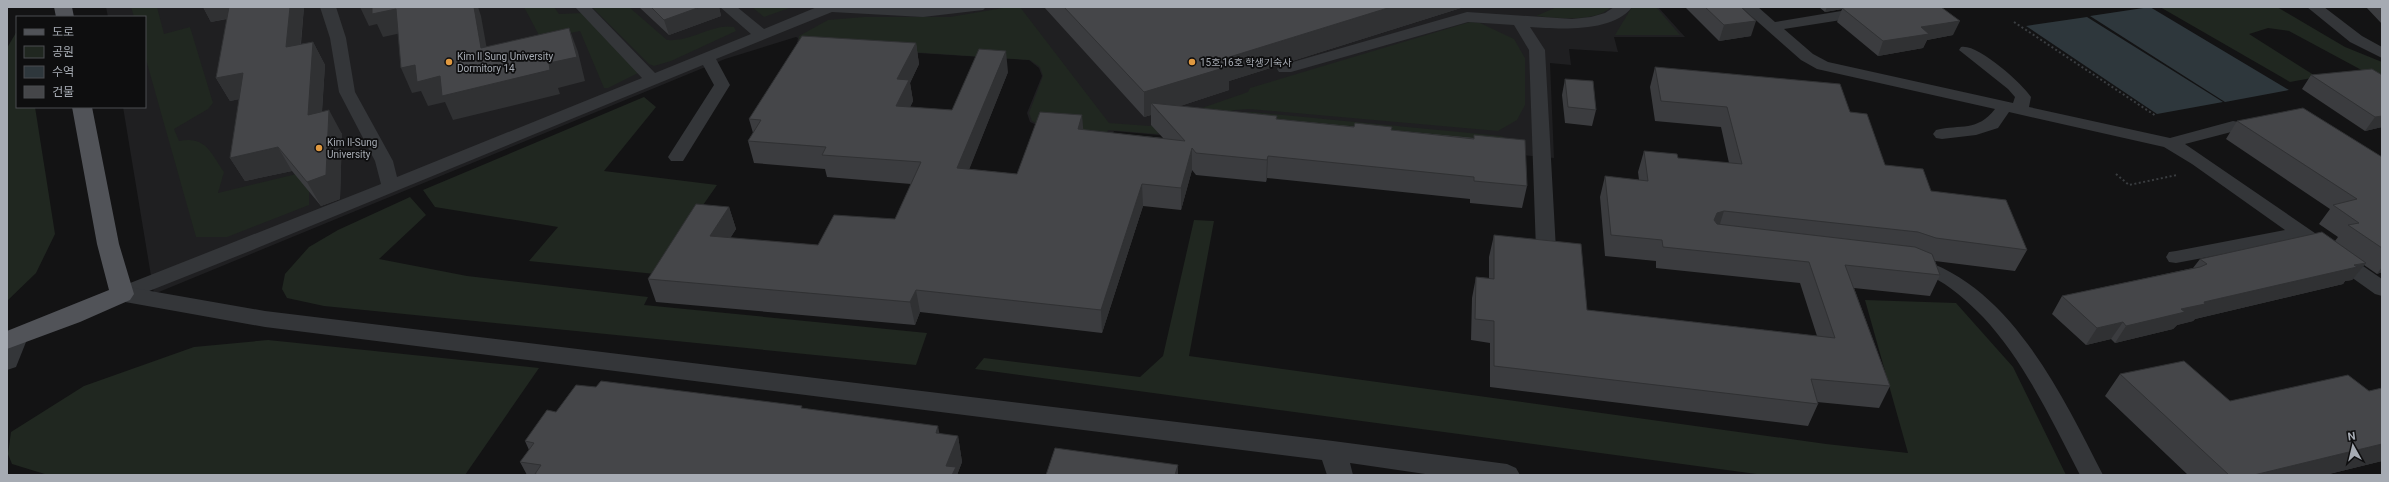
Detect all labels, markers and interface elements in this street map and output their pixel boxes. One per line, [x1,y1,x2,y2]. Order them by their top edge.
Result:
legend [16,16,146,108]
text: 도로 [52,25,74,39]
text: 공원 [52,45,74,59]
place label: Kim Il Sung University Dormitory 14 [457,51,553,74]
marker: Kim Il Sung University Dormitory 14 [444,57,454,67]
marker: 15호,16호 학생기숙사 [1187,57,1197,67]
place label: 15호,16호 학생기숙사 [1200,57,1292,68]
text: 수역 [52,65,74,79]
text: 건물 [52,85,74,99]
place label: Kim Il-Sung University [327,137,377,160]
marker: Kim Il-Sung University [314,143,324,153]
north arrow [2333,426,2373,466]
text: N [2347,430,2357,444]

